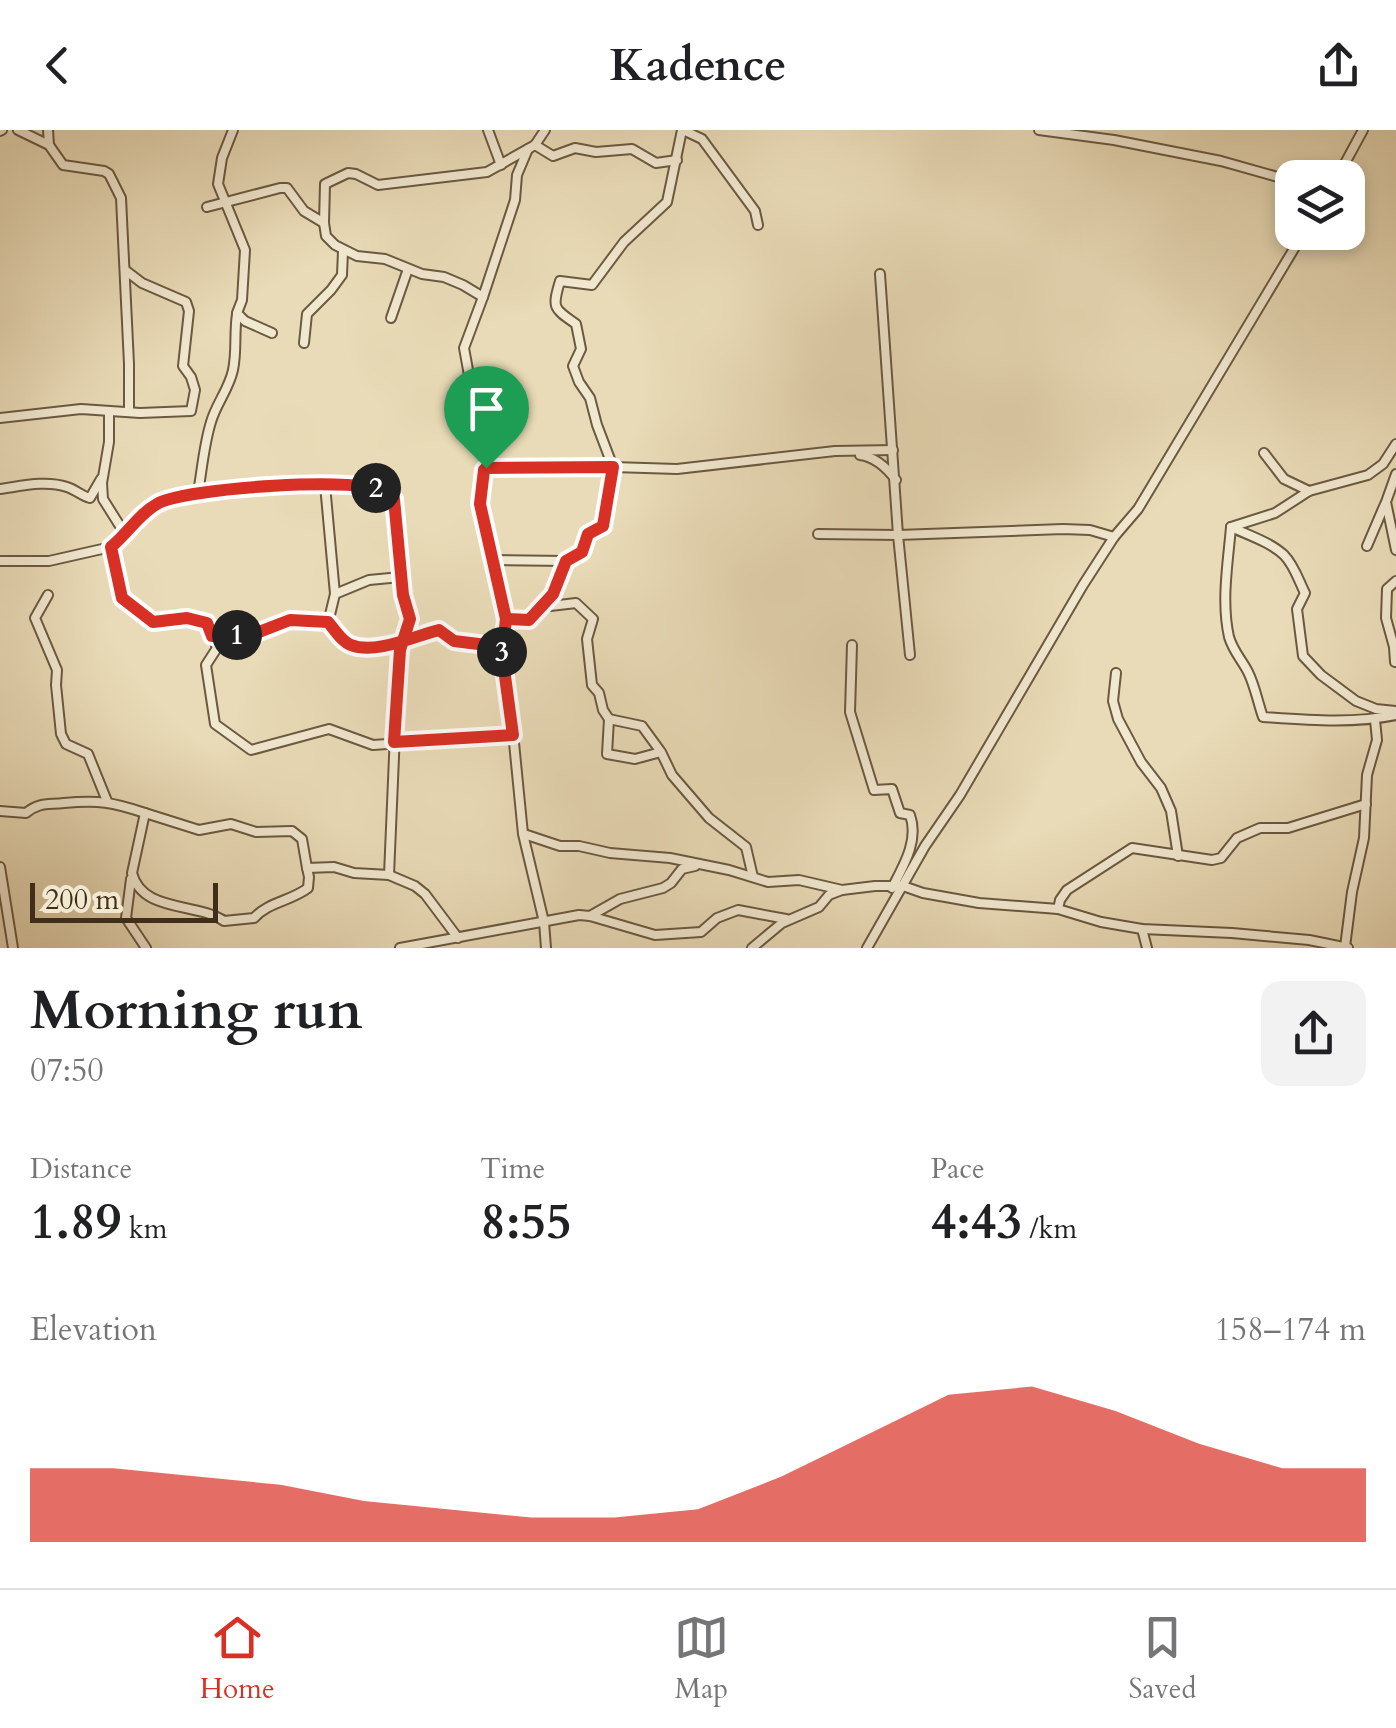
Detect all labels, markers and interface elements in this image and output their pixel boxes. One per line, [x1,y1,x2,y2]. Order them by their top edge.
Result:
text: Kadence [609,35,787,96]
icon: back [30,38,85,93]
icon: share [1311,38,1366,93]
map controls [1275,160,1365,250]
button: layers [1275,160,1365,250]
pin [444,366,529,469]
icon: arrive [459,381,514,436]
pin: 2 [351,463,401,513]
text: 2 [369,469,383,507]
pin: 1 [212,610,262,660]
text: 1 [230,616,244,654]
pin: 3 [477,627,527,677]
text: 3 [495,633,509,671]
scale bar [30,878,218,923]
text: 200 m [45,881,119,919]
text: Morning run [30,974,363,1048]
button: share [1261,981,1366,1086]
text: 07:50 [30,1049,104,1093]
text: Distance [30,1150,132,1188]
text: Time [480,1150,545,1188]
text: Pace [931,1150,985,1188]
text: 1.89 [30,1188,121,1256]
text: 8:55 [480,1188,572,1256]
text: 4:43 [931,1188,1022,1256]
text: km [121,1210,168,1248]
text: /km [1022,1210,1077,1248]
text: Elevation [30,1308,157,1352]
text: 158–174 m [1214,1308,1366,1352]
tab: Home [200,1610,275,1708]
tab: Map [674,1610,729,1708]
tab: Saved [1128,1610,1196,1708]

